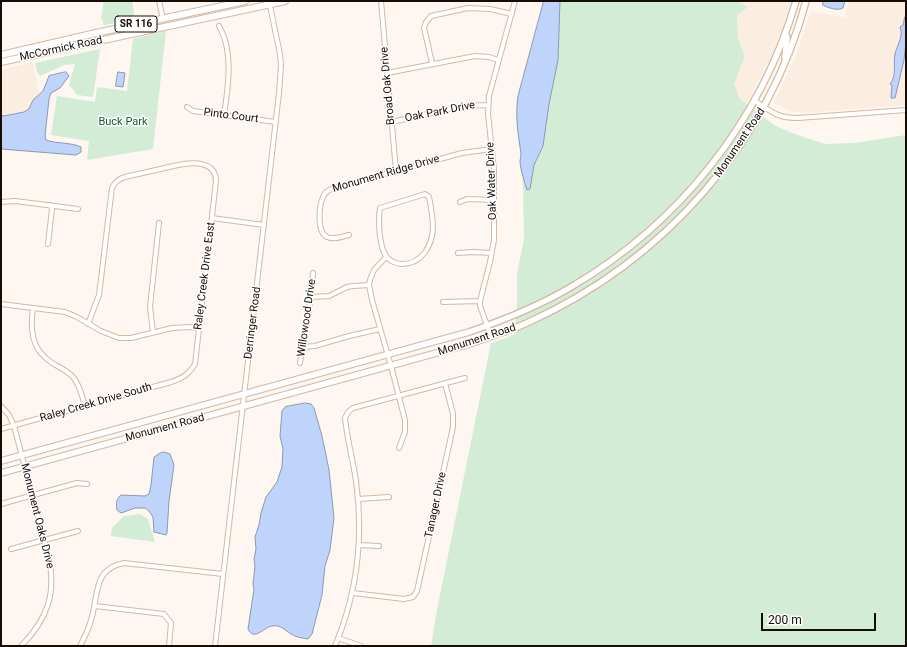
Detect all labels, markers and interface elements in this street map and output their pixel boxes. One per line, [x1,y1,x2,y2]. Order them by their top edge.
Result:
road number: SR 116 [115,16,157,32]
street label: McCormick Road [18,34,104,64]
street label: Broad Oak Drive [378,46,398,126]
street label: Oak Park Drive [404,99,476,125]
street label: Pinto Court [203,106,259,126]
street label: Monument Road [712,106,768,180]
park label: Buck Park [98,115,148,129]
street label: Oak Water Drive [484,142,500,220]
street label: Monument Ridge Drive [331,152,441,196]
street label: Raley Creek Drive East [192,221,218,331]
street label: Willowood Drive [295,278,319,358]
street label: Derringer Road [242,286,264,360]
street label: Monument Road [436,321,518,359]
street label: Raley Creek Drive South [38,381,154,425]
street label: Monument Road [124,411,206,445]
street label: Monument Oaks Drive [18,462,56,570]
street label: Tanager Drive [423,471,449,539]
scale bar [763,605,878,631]
text: 200 m [768,613,802,627]

